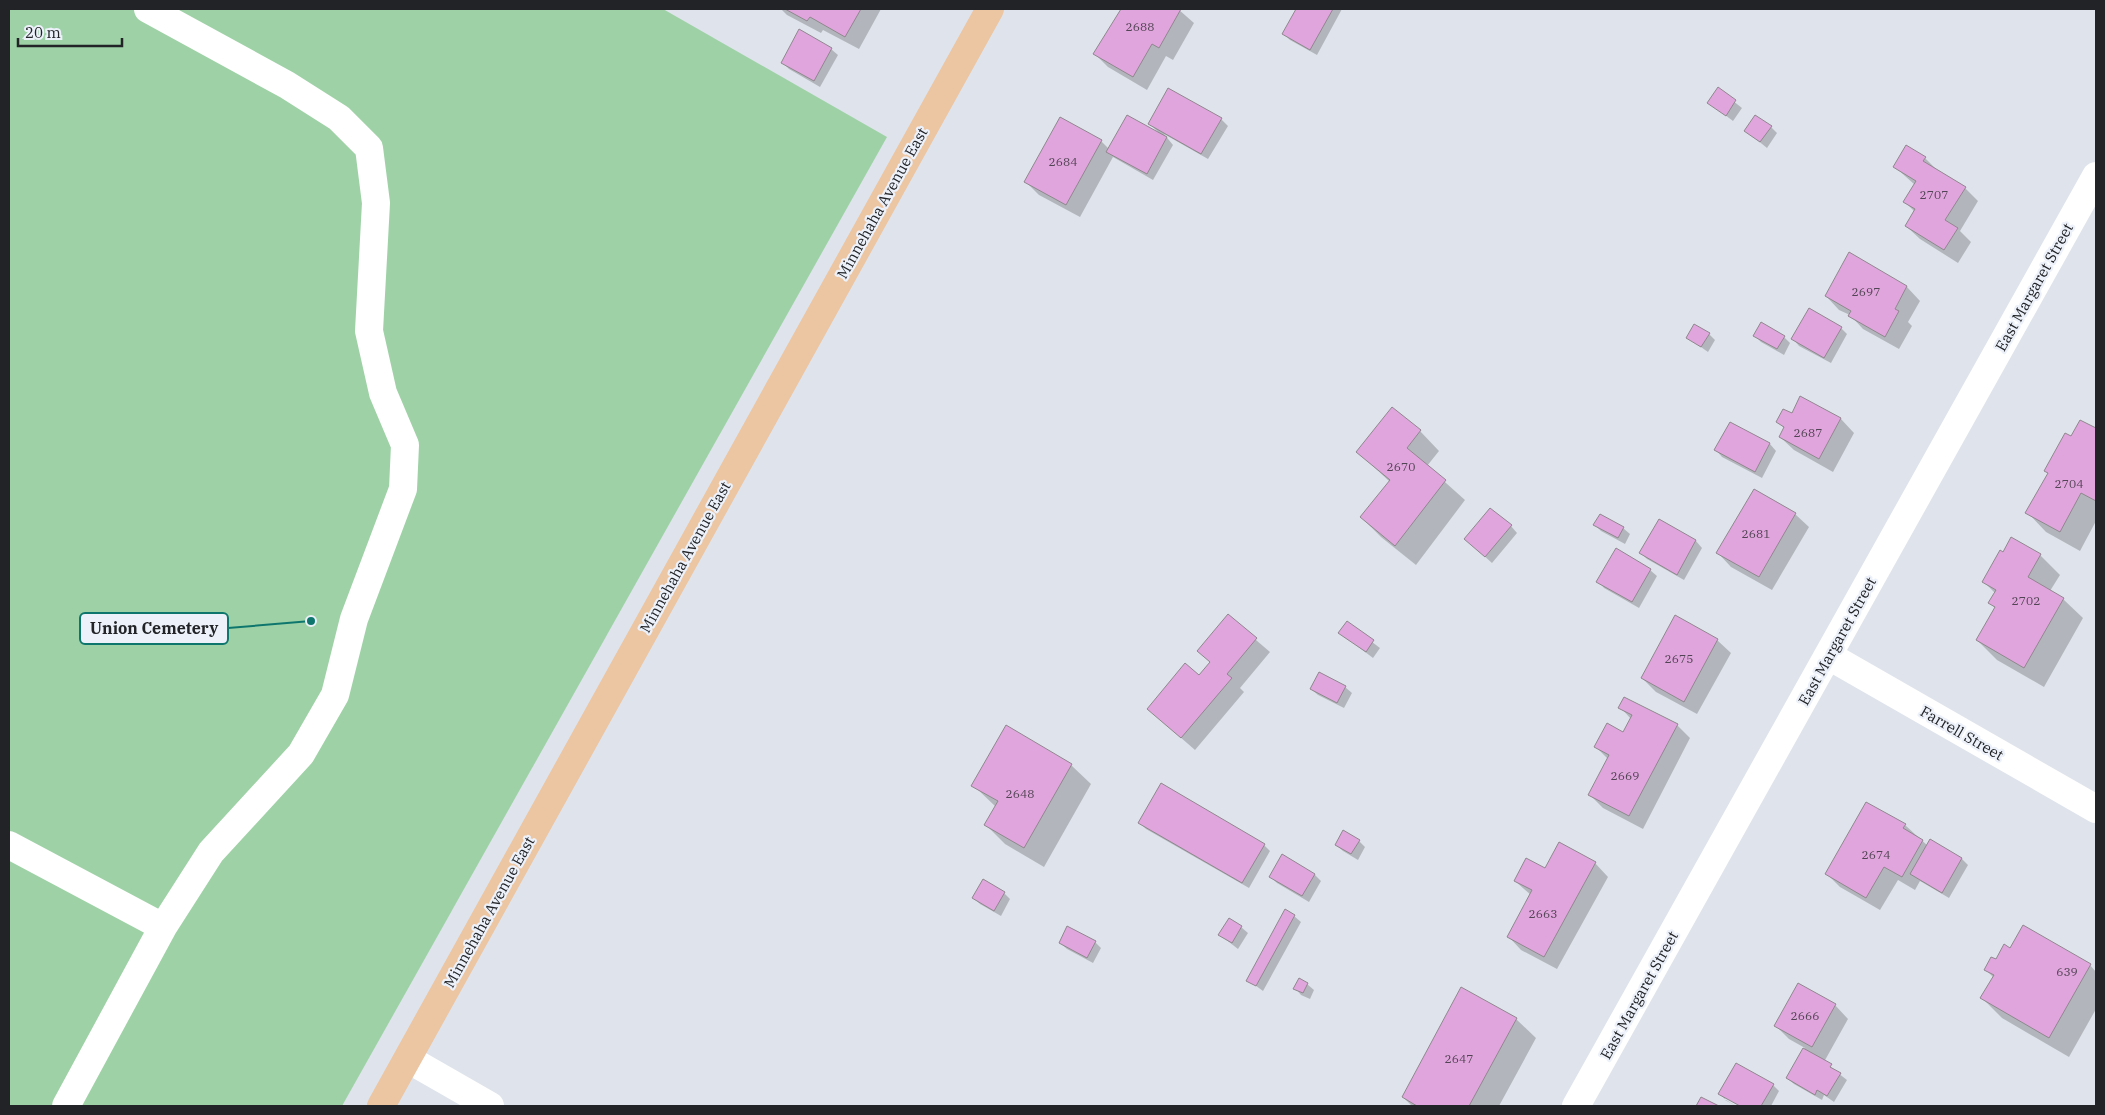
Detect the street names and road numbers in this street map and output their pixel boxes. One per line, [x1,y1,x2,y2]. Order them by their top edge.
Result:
street label: Minnehaha Avenue East [832,124,932,282]
street label: East Margaret Street [1991,220,2077,354]
street label: Minnehaha Avenue East [635,478,735,636]
street label: East Margaret Street [1794,574,1880,708]
street label: Farrell Street [1917,702,2007,764]
street label: Minnehaha Avenue East [439,833,539,991]
street label: East Margaret Street [1596,928,1682,1062]

